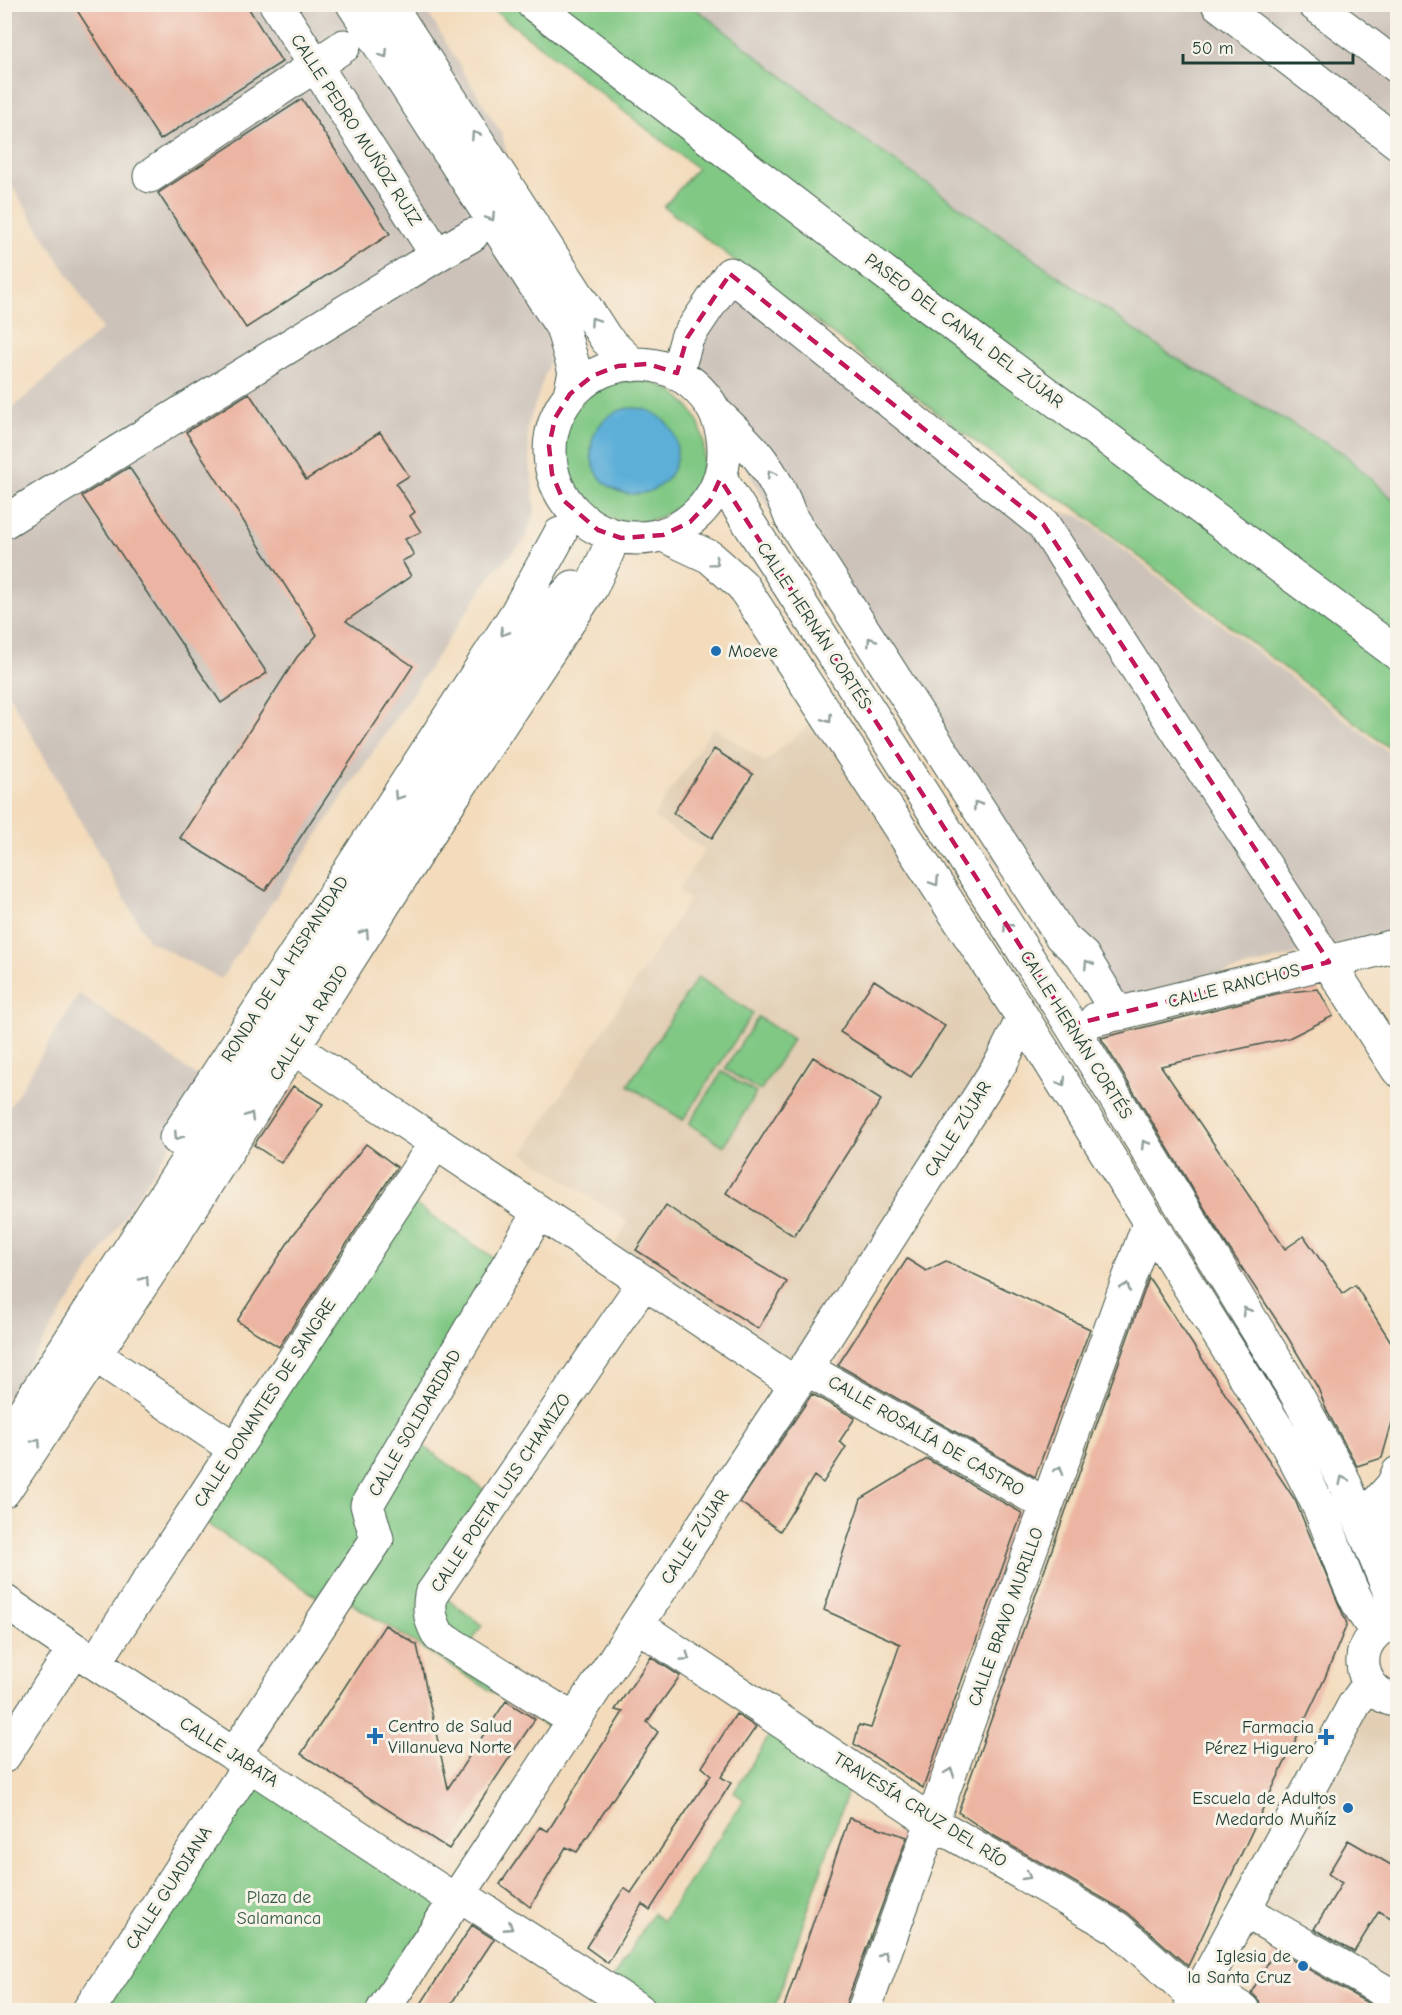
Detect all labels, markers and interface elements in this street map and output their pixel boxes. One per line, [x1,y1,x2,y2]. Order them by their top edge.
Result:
scale bar [1183,27,1352,65]
street label: CALLE PEDRO MUÑOZ RUIZ [286,30,426,230]
text: 50 m [1192,38,1234,59]
one-way arrow [377,47,388,58]
one-way arrow [471,131,482,142]
one-way arrow [483,211,495,221]
street label: PASEO DEL CANAL DEL ZÚJAR [860,249,1068,413]
one-way arrow [590,317,601,328]
one-way arrow [766,470,778,480]
street label: CALLE HERNÁN CORTÉS [752,538,877,713]
one-way arrow [708,555,719,566]
one-way arrow [500,626,511,637]
one-way arrow [867,637,878,648]
place label: Moeve [728,641,778,662]
marker: Moeve [709,644,723,658]
one-way arrow [821,712,832,723]
one-way arrow [394,789,405,800]
one-way arrow [972,801,984,811]
street label: RONDA DE LA HISPANIDAD [217,872,353,1066]
one-way arrow [927,876,939,886]
one-way arrow [1003,922,1015,932]
one-way arrow [358,929,370,939]
street label: CALLE HERNÁN CORTÉS [1016,946,1137,1123]
street label: CALLE RANCHOS [1166,959,1302,1013]
one-way arrow [1083,960,1095,970]
street label: CALLE LA RADIO [265,961,353,1085]
one-way arrow [1054,1076,1066,1086]
street label: CALLE ZÚJAR [919,1077,996,1181]
one-way arrow [242,1111,253,1122]
one-way arrow [174,1129,185,1140]
one-way arrow [1140,1140,1152,1150]
one-way arrow [138,1276,149,1287]
one-way arrow [1118,1282,1131,1293]
street label: CALLE DONANTES DE SANGRE [190,1295,340,1511]
one-way arrow [1242,1307,1254,1317]
street label: CALLE SOLIDARIDAD [364,1346,466,1500]
street label: CALLE ROSALÍA DE CASTRO [824,1370,1028,1501]
street label: CALLE POETA LUIS CHAMIZO [427,1390,575,1596]
one-way arrow [30,1438,41,1449]
one-way arrow [1052,1465,1065,1476]
one-way arrow [1339,1475,1351,1486]
street label: CALLE ZÚJAR [656,1485,734,1588]
street label: CALLE BRAVO MURILLO [964,1525,1048,1709]
one-way arrow [679,1650,690,1661]
street label: CALLE JABATA [176,1712,282,1792]
place label: Centro de Salud Villanueva Norte [388,1716,512,1758]
place label: Farmacia Pérez Higuero [1205,1717,1314,1759]
marker: Centro de Salud Villanueva Norte [366,1727,384,1745]
marker: Farmacia Pérez Higuero [1319,1730,1333,1744]
street label: TRAVESÍA CRUZ DEL RÍO [829,1747,1011,1872]
one-way arrow [943,1767,955,1778]
place label: Escuela de Adultos Medardo Muñíz [1192,1788,1336,1830]
marker: Escuela de Adultos Medardo Muñíz [1341,1801,1355,1815]
street label: CALLE GUADIANA [121,1823,217,1953]
one-way arrow [1020,1869,1031,1880]
park label: Plaza de Salamanca [237,1887,321,1929]
one-way arrow [503,1919,513,1931]
place label: Iglesia de la Santa Cruz [1187,1946,1291,1988]
one-way arrow [876,1951,889,1961]
marker: Iglesia de la Santa Cruz [1296,1959,1310,1973]

